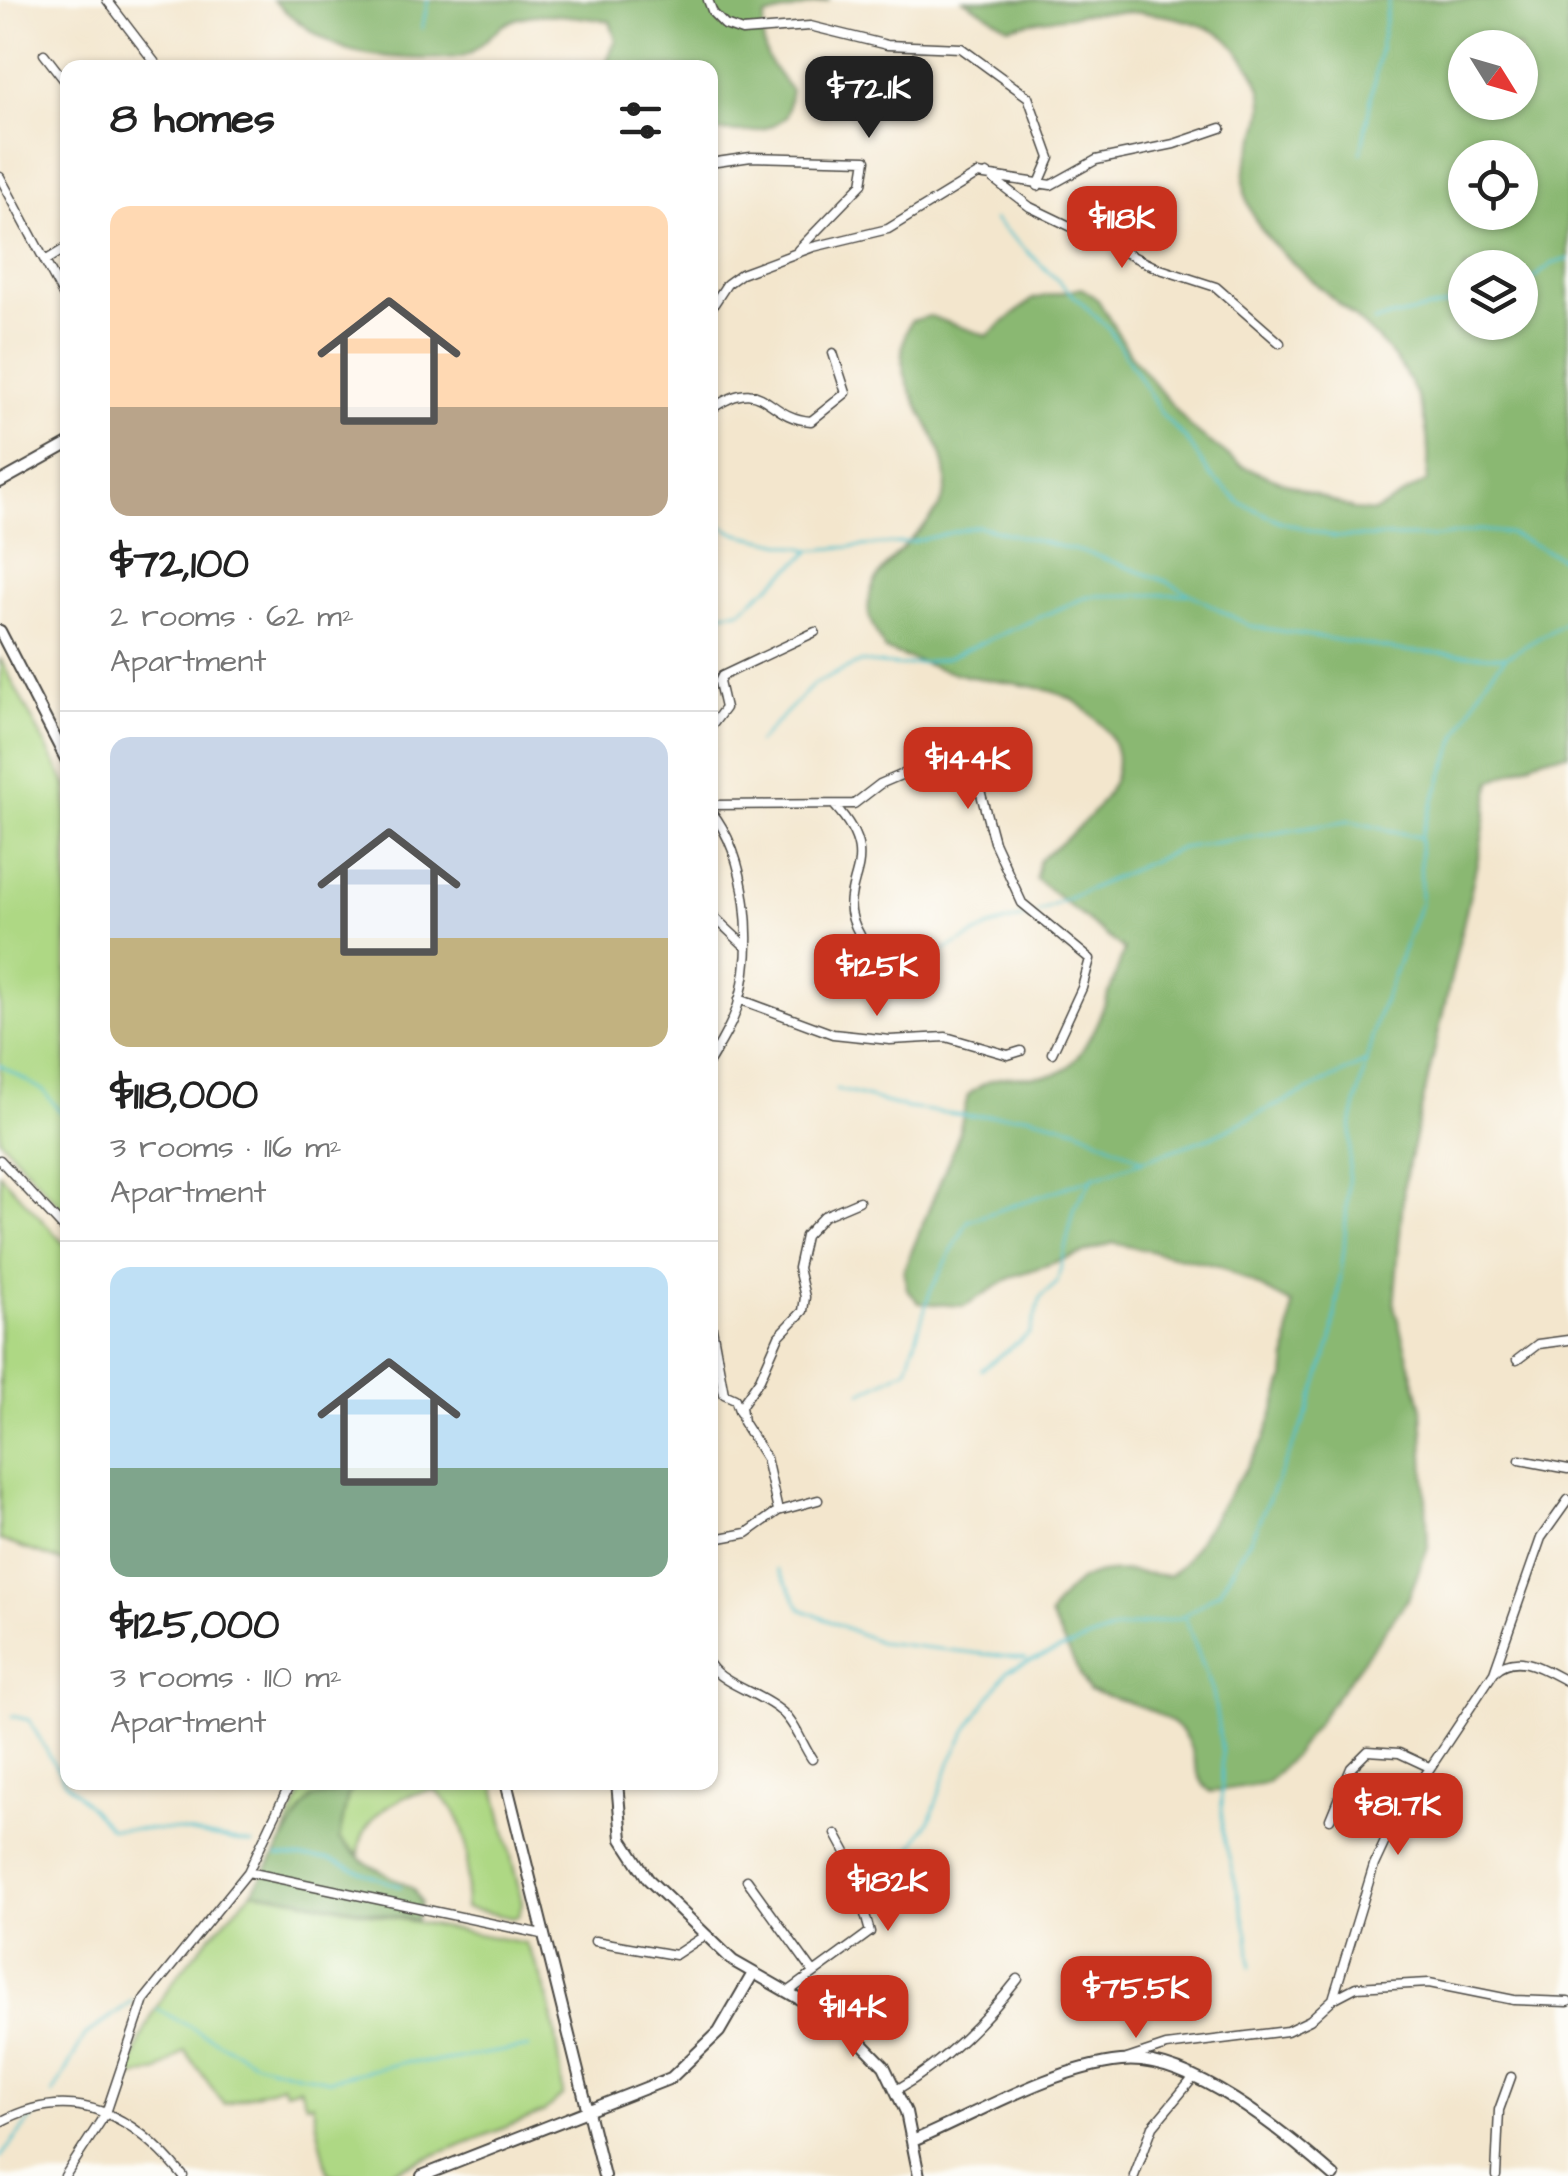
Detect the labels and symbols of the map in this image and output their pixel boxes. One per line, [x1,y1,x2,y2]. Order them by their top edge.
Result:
north arrow [1448,30,1538,120]
pin: $72.1K [788,56,950,141]
pin: $118K [1052,186,1192,271]
pin: $144K [898,727,1038,812]
pin: $125K [807,934,947,1019]
pin: $81.7K [1317,1773,1479,1858]
pin: $182K [818,1849,958,1934]
pin: $75.5K [1055,1956,1217,2041]
pin: $114K [783,1975,923,2060]

